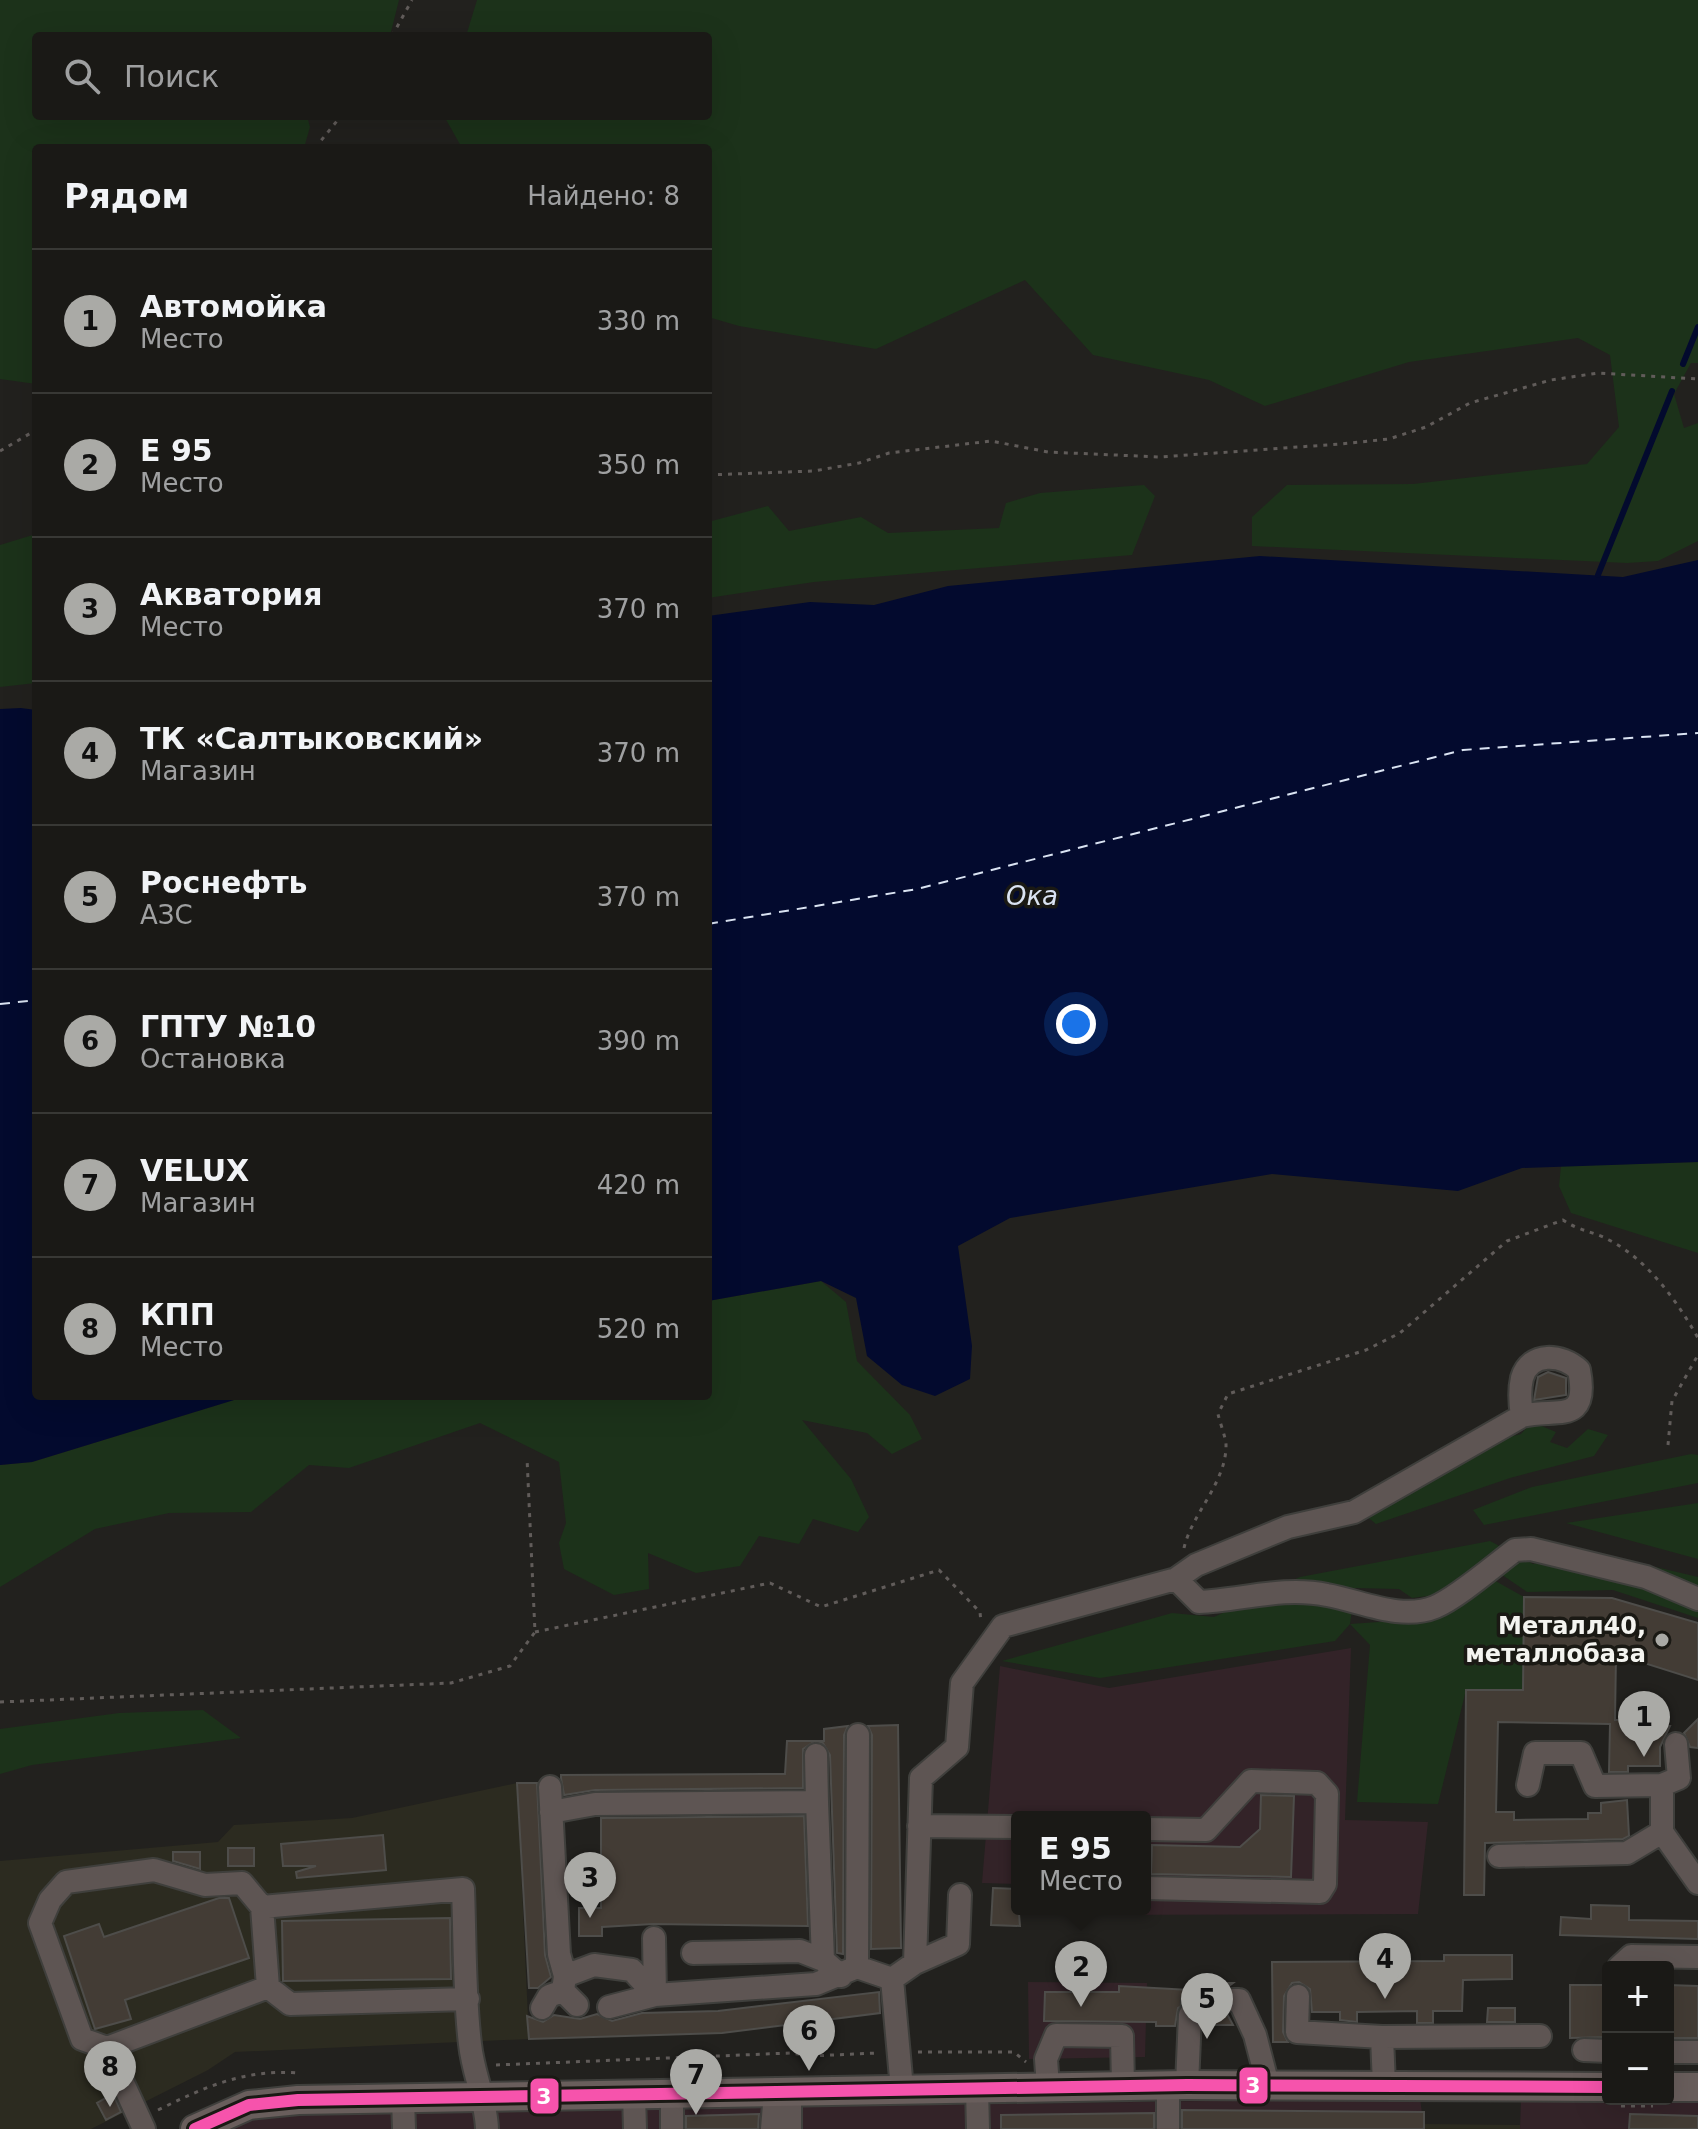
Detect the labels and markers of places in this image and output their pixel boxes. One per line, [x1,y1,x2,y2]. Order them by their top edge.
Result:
place label: Металл40, металлобаза [1465,1612,1646,1668]
marker: Металл40, металлобаза [1653,1631,1671,1649]
pin: 1 [1618,1691,1670,1757]
pin: 3 [564,1852,616,1918]
pin: 4 [1359,1933,1411,1999]
pin: 2 [1055,1941,1107,2007]
pin: 5 [1181,1973,1233,2039]
pin: 6 [783,2005,835,2071]
pin: 8 [84,2041,136,2107]
pin: 7 [670,2049,722,2115]

